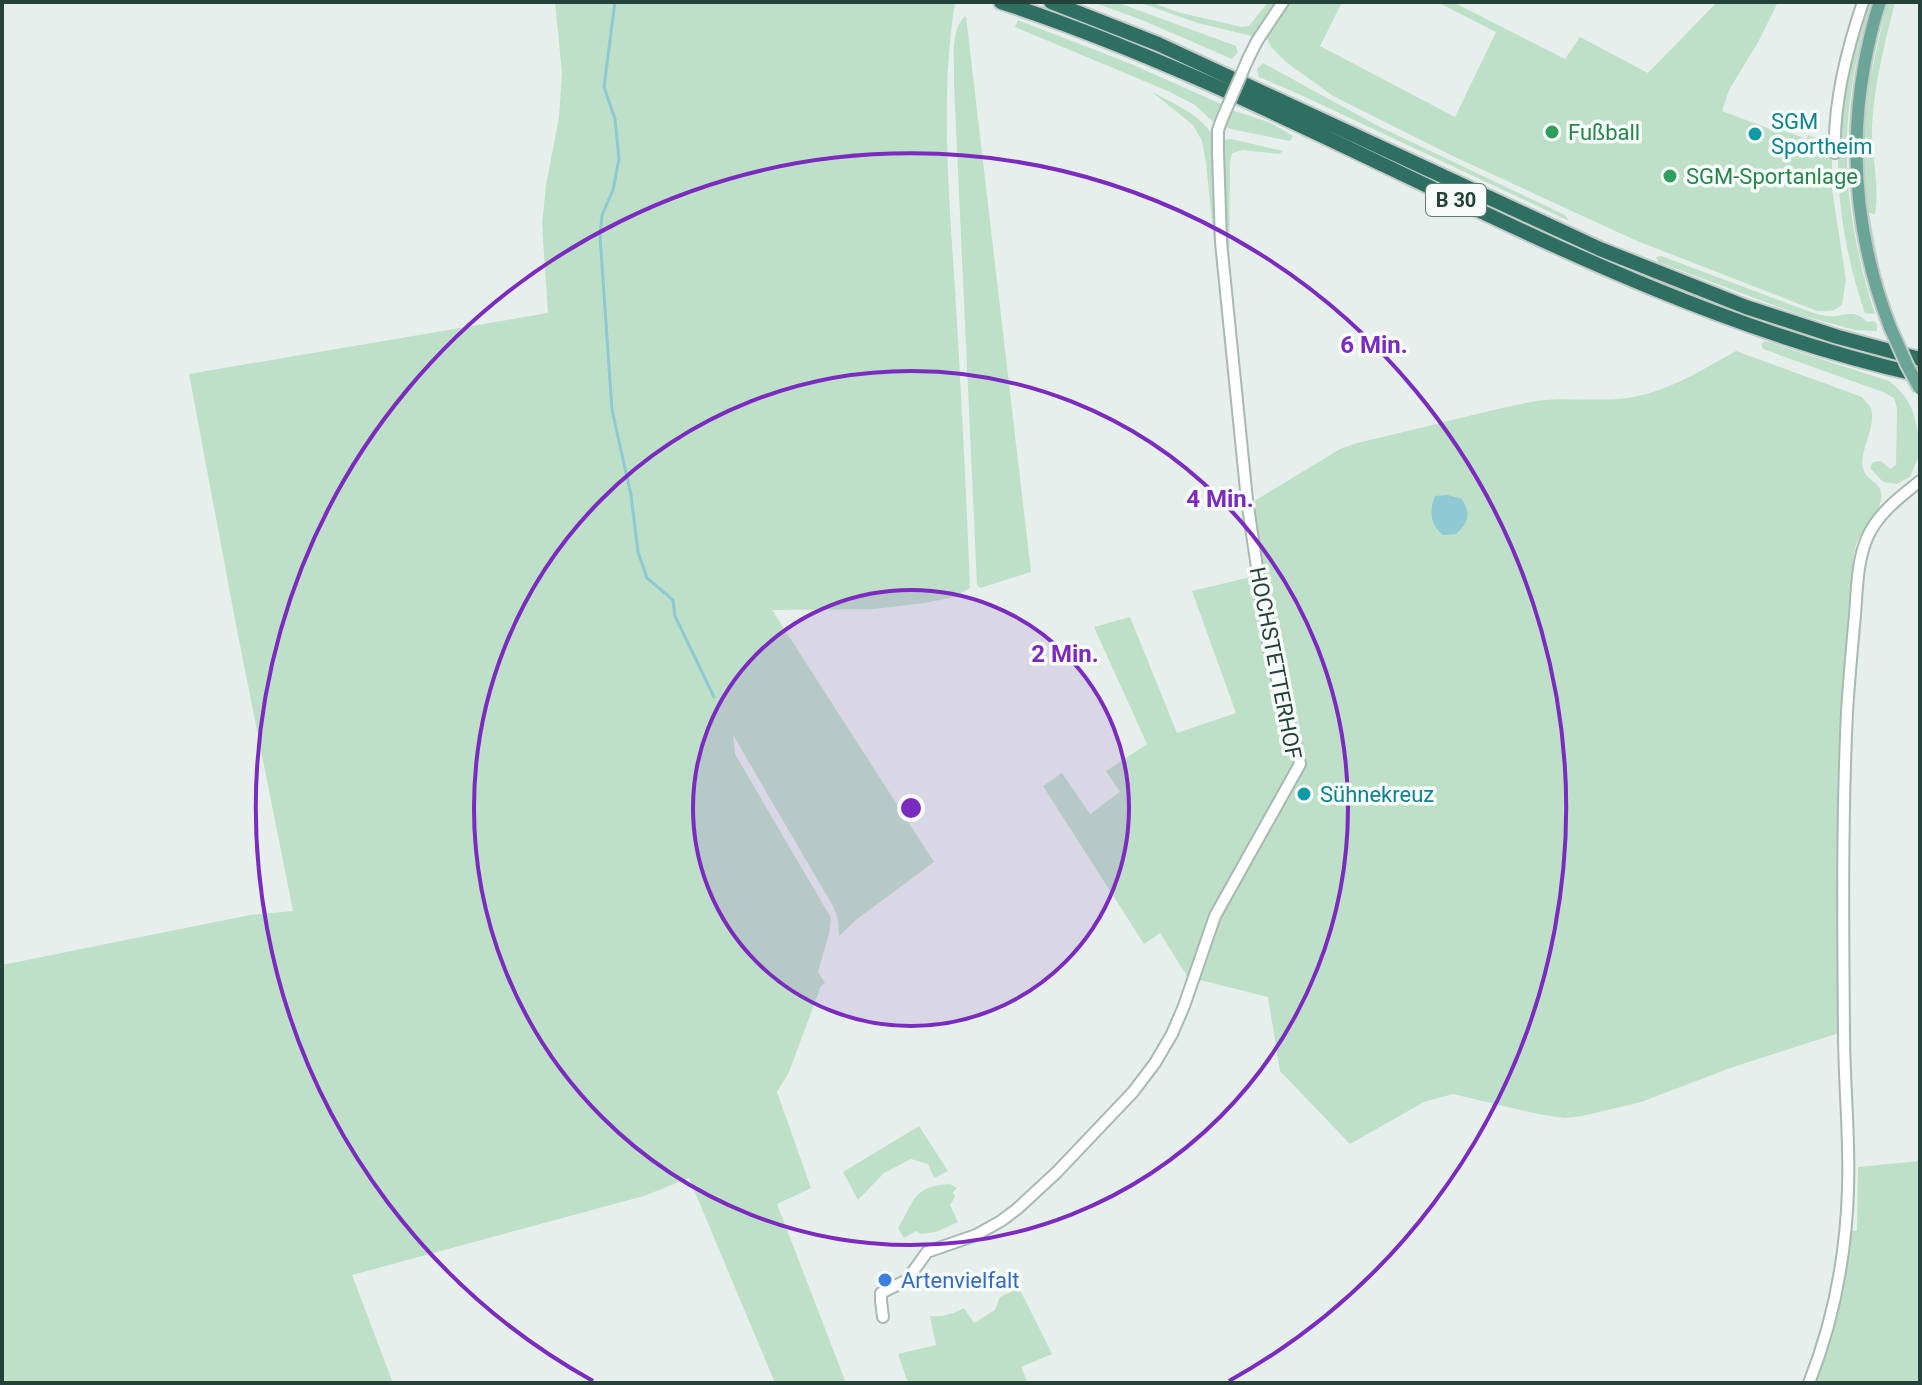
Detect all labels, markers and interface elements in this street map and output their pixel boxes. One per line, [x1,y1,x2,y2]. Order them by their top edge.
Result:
place label: SGM Sportheim [1771,109,1873,159]
place label: Fußball [1568,120,1640,145]
marker: Fußball [1543,123,1561,141]
marker: SGM Sportheim [1746,125,1764,143]
place label: SGM-Sportanlage [1686,164,1858,189]
marker: SGM-Sportanlage [1661,167,1679,185]
road number: B 30 [1426,184,1486,216]
text: 6 Min. [1340,331,1408,359]
text: 4 Min. [1186,485,1254,513]
street label: HOCHSTETTERHOF [1245,565,1306,761]
text: 2 Min. [1031,640,1099,668]
place label: Sühnekreuz [1320,782,1434,807]
marker: Sühnekreuz [1295,785,1313,803]
centre of rings [897,794,925,822]
place label: Artenvielfalt [901,1268,1020,1293]
marker: Artenvielfalt [876,1271,894,1289]

